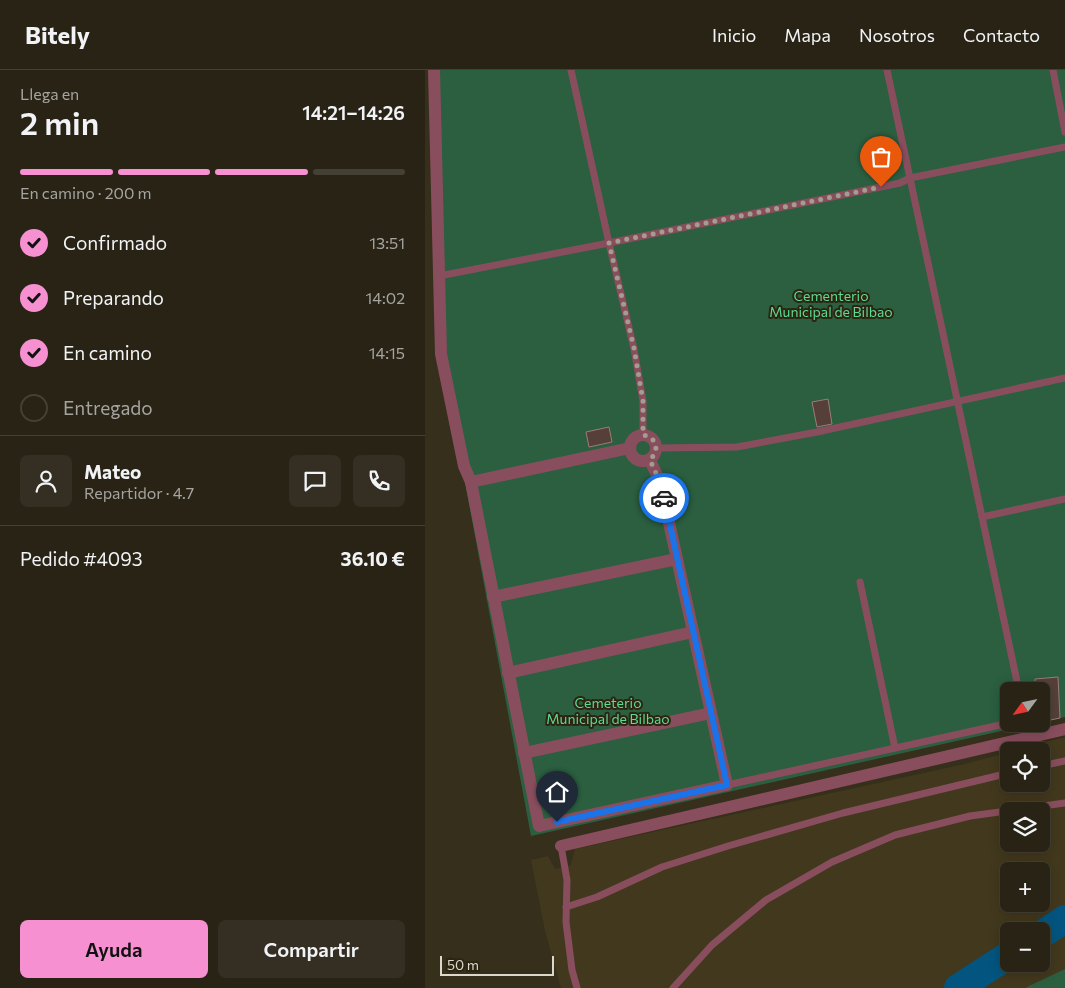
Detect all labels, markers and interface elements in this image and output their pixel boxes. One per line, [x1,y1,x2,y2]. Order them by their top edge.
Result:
text: Bitely [25,20,90,49]
text: Inicio [712,24,756,46]
text: Mapa [784,24,831,46]
text: Nosotros [859,24,935,46]
text: Contacto [963,24,1040,46]
text: Llega en [20,84,79,103]
text: 14:21–14:26 [302,101,405,124]
text: 2 min [20,102,99,142]
pin [860,136,902,187]
icon: bag [867,143,895,171]
text: En camino · 200 m [20,183,151,202]
icon: check [20,229,48,257]
text: Confirmado [63,231,167,254]
text: 13:51 [369,233,405,252]
icon: check [20,284,48,312]
text: Preparando [63,286,164,309]
park label: Cementerio Municipal de Bilbao [769,287,893,320]
text: 14:02 [366,288,405,307]
icon: check [20,339,48,367]
text: En camino [63,341,152,364]
text: 14:15 [369,343,405,362]
text: Entregado [63,396,153,419]
button: person [20,455,72,507]
button: chat [289,455,341,507]
button: phone [353,455,405,507]
text: Mateo [84,460,141,483]
courier [639,473,689,523]
text: Repartidor · 4.7 [84,483,194,502]
icon: car [650,484,678,512]
text: Pedido #4093 [20,547,143,570]
text: 36.10 € [341,547,405,570]
north arrow [1000,682,1050,732]
map controls [1000,682,1050,972]
park label: Cemeterio Municipal de Bilbao [546,694,670,727]
button: locate [1000,742,1050,792]
pin [536,771,578,822]
icon: home [543,778,571,806]
button: layers [1000,802,1050,852]
button: + [1000,862,1050,912]
button: Ayuda [20,920,208,978]
button: Compartir [218,920,405,978]
button: − [1000,922,1050,972]
scale bar [440,953,554,976]
text: 50 m [447,956,479,973]

